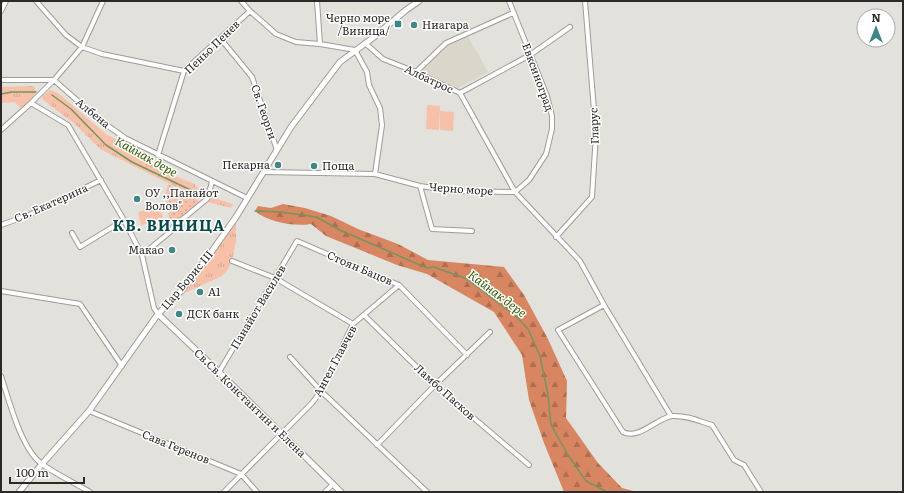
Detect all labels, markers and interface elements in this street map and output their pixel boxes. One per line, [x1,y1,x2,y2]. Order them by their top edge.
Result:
north arrow [856,8,896,48]
place label: Черно море /Виница/ [326,9,390,38]
text: N [871,9,881,25]
street label: Пеньо Пенев [180,16,243,77]
place label: Ниагара [422,16,469,32]
marker: Черно море /Виница/ [393,19,403,29]
marker: Ниагара [409,20,419,30]
street label: Евксиноград [519,40,559,113]
street label: Албатрос [402,60,457,97]
street label: Св. Георги [248,82,282,141]
street label: Албена [73,93,114,131]
street label: Гларус [584,107,602,145]
water label: Кайнак дере [112,131,181,181]
place label: Пекарна [222,156,270,172]
place label: Поща [322,157,354,173]
marker: Пекарна [273,160,283,170]
marker: Поща [309,161,319,171]
street label: Черно море [428,178,494,198]
street label: Св. Екатерина [11,179,90,225]
place label: ОУ ,,Панайот Волов" [145,184,219,213]
marker: ОУ ,,Панайот Волов" [132,194,142,204]
district label: КВ. ВИНИЦА [113,213,225,236]
place label: Макао [128,241,164,257]
marker: Макао [167,245,177,255]
street label: Цар Борис III [156,246,216,313]
street label: Стоян Бацов [325,246,396,288]
street label: Панайот Василев [226,261,289,352]
water label: Кайнак дере [465,265,531,321]
place label: A1 [208,283,221,299]
marker: A1 [195,287,205,297]
place label: ДСК банк [187,305,240,321]
marker: ДСК банк [174,309,184,319]
street label: Ангел Главчев [309,322,360,399]
street label: Св.Св. Константин и Елена [191,344,310,460]
street label: Ламбо Пасков [412,359,480,423]
street label: Сава Геренов [140,425,213,467]
scale bar [10,459,84,485]
text: 100 m [16,463,49,481]

